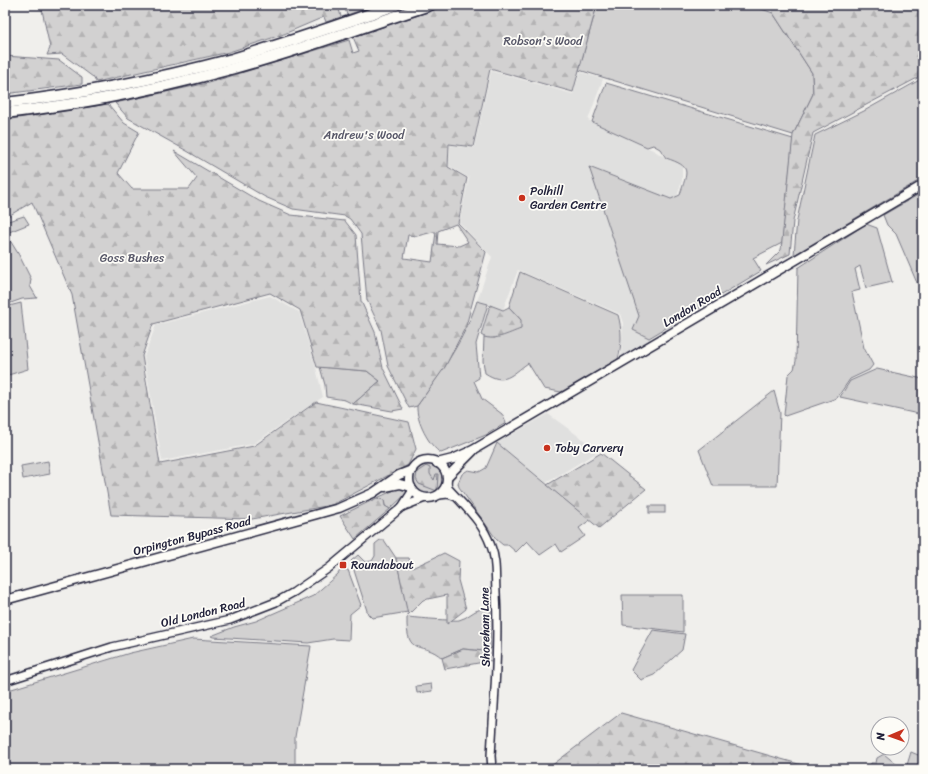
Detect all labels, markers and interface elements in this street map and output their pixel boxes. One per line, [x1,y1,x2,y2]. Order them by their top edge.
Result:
park label: Robson's Wood [504,30,583,52]
park label: Andrew's Wood [323,124,405,146]
place label: Polhill Garden Centre [530,180,607,216]
marker: Polhill Garden Centre [517,193,527,203]
park label: Goss Bushes [100,247,165,269]
street label: London Road [658,280,727,333]
place label: Toby Carvery [555,437,624,459]
marker: Toby Carvery [542,443,552,453]
street label: Orpington Bypass Road [131,509,254,562]
place label: Roundabout [351,554,414,576]
marker: Roundabout [338,560,348,570]
street label: Shoreham Lane [473,587,497,667]
street label: Old London Road [158,592,248,634]
north arrow [870,716,910,756]
text: N [871,732,890,741]

